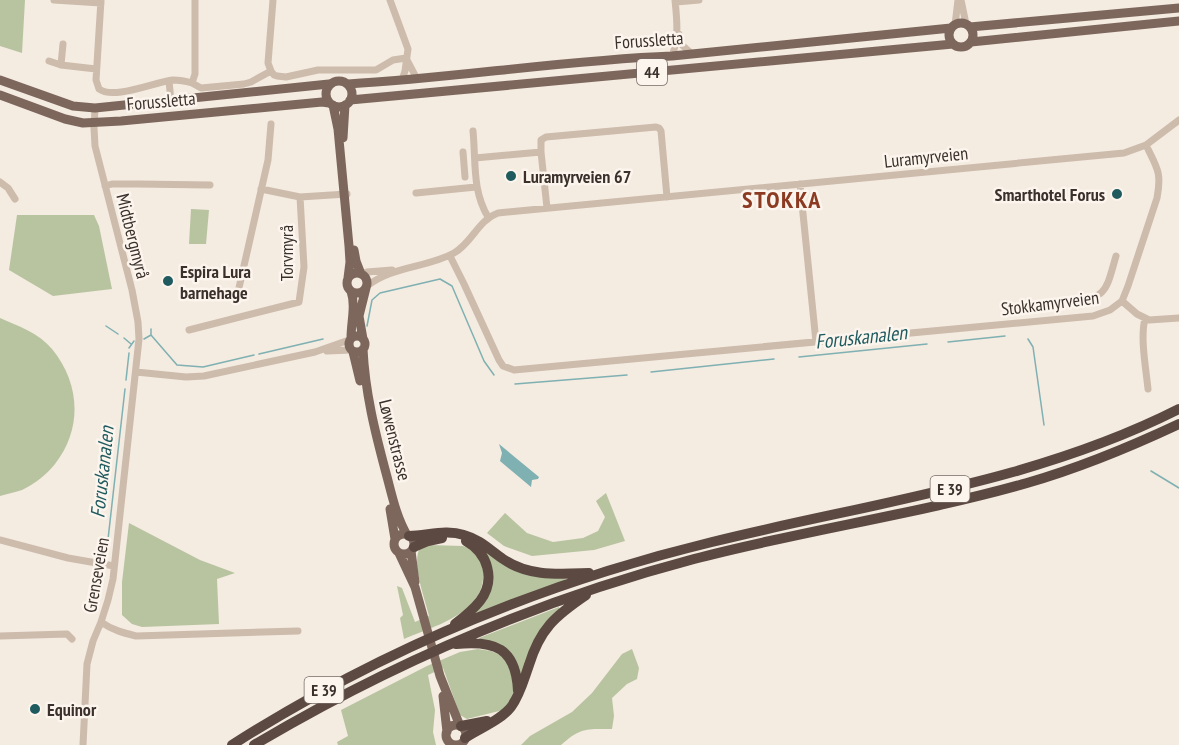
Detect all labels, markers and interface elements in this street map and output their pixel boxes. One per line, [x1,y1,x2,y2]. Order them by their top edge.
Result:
street label: Forussletta [614,26,684,54]
road number: 44 [637,59,667,85]
street label: Forussletta [126,87,196,115]
street label: Luramyrveien [883,141,969,173]
place label: Luramyrveien 67 [523,165,631,188]
marker: Luramyrveien 67 [504,169,518,183]
place label: Smarthotel Forus [995,183,1105,206]
district label: STOKKA [742,184,822,215]
marker: Smarthotel Forus [1110,187,1124,201]
street label: Midtbergmyrå [111,191,155,281]
street label: Torvmyrå [275,225,298,281]
place label: Espira Lura barnehage [180,260,251,304]
marker: Espira Lura barnehage [161,274,175,288]
street label: Stokkamyrveien [1000,286,1100,320]
water label: Foruskanalen [814,319,909,355]
street label: Løwenstrasse [374,397,416,483]
water label: Foruskanalen [84,424,120,519]
road number: E 39 [930,476,970,502]
street label: Grenseveien [78,536,114,614]
road number: E 39 [304,677,344,703]
place label: Equinor [47,698,97,721]
marker: Equinor [28,702,42,716]

